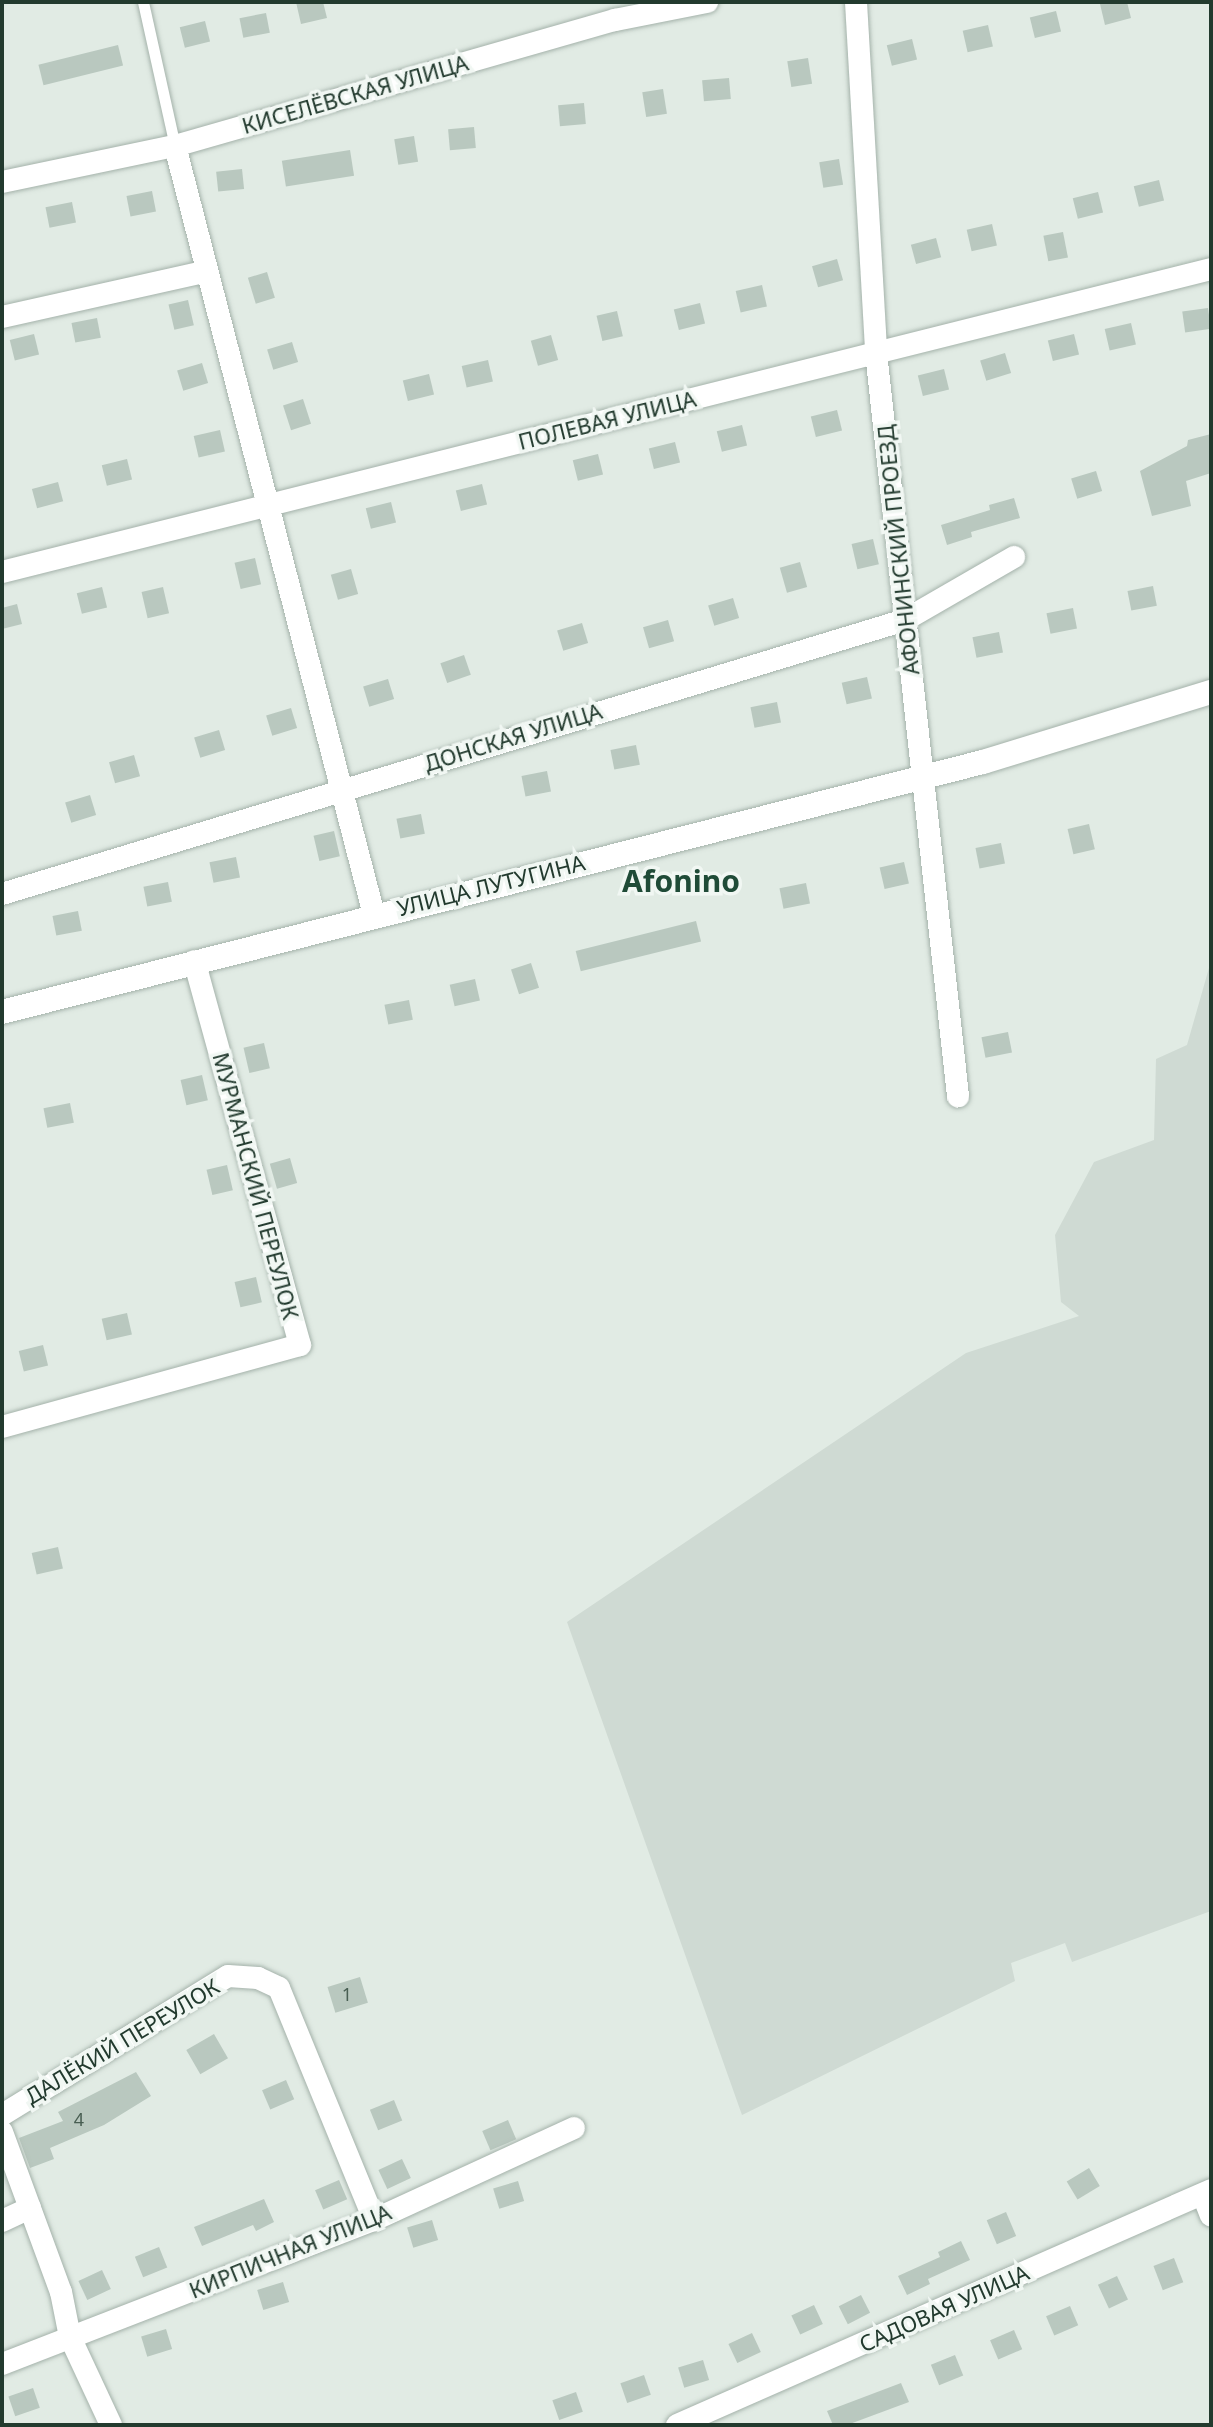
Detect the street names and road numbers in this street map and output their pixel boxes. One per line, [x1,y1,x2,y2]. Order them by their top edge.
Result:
street label: КИСЕЛЁВСКАЯ УЛИЦА [239,49,471,139]
street label: ПОЛЕВАЯ УЛИЦА [515,385,699,455]
street label: АФОНИНСКИЙ ПРОЕЗД [872,424,924,676]
street label: ДОНСКАЯ УЛИЦА [421,697,605,777]
street label: УЛИЦА ЛУТУГИНА [394,849,588,921]
street label: МУРМАНСКИЙ ПЕРЕУЛОК [208,1050,304,1322]
street label: ДАЛЁКИЙ ПЕРЕУЛОК [20,1973,224,2109]
street label: КИРПИЧНАЯ УЛИЦА [185,2198,395,2304]
street label: САДОВАЯ УЛИЦА [855,2259,1033,2357]

